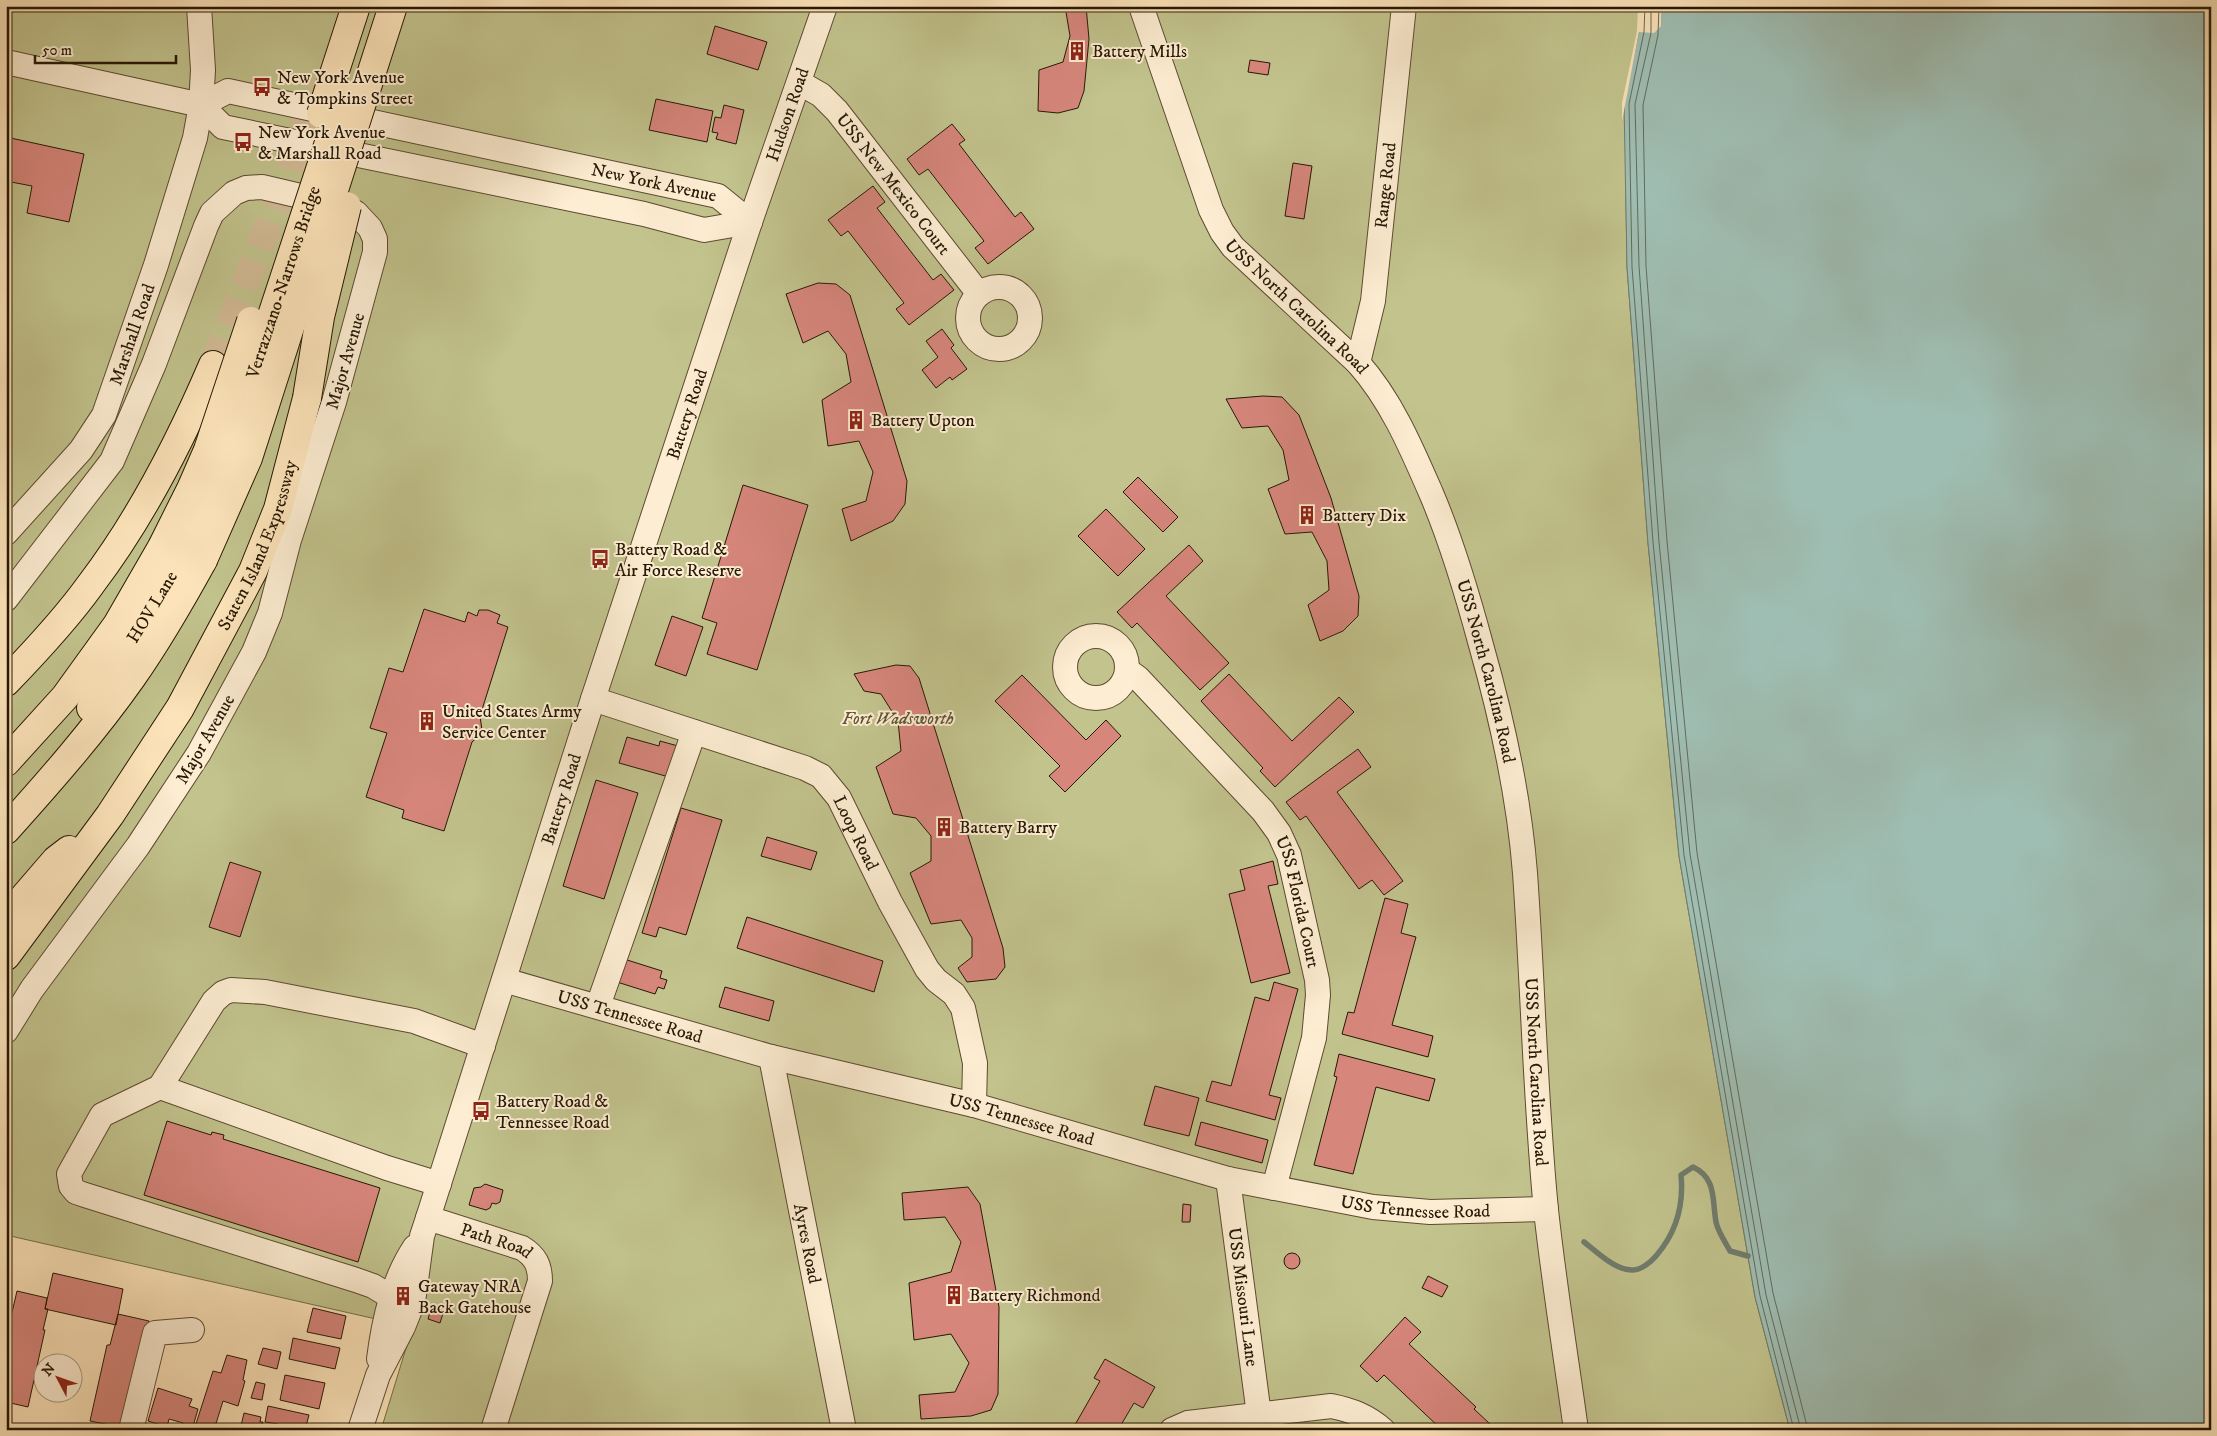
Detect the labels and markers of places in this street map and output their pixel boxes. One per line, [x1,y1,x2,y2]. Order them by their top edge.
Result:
building icon: Battery Mills [1066,40,1088,62]
place label: Battery Mills [1092,41,1187,63]
place label: New York Avenue & Tompkins Street [277,67,413,110]
bus stop icon: New York Avenue & Tompkins Street [251,76,273,98]
place label: New York Avenue & Marshall Road [258,122,385,165]
bus stop icon: New York Avenue & Marshall Road [232,131,254,153]
building icon: Battery Upton [845,409,867,431]
place label: Battery Upton [871,410,975,432]
building icon: Battery Dix [1296,504,1318,526]
place label: Battery Dix [1322,505,1406,527]
place label: Battery Road & Air Force Reserve [615,539,742,582]
bus stop icon: Battery Road & Air Force Reserve [589,548,611,570]
place label: United States Army Service Center [442,701,582,744]
building icon: United States Army Service Center [416,710,438,732]
building icon: Battery Barry [933,816,955,838]
place label: Battery Barry [959,817,1058,839]
place label: Battery Road & Tennessee Road [496,1091,610,1134]
bus stop icon: Battery Road & Tennessee Road [470,1100,492,1122]
place label: Gateway NRA Back Gatehouse [418,1276,531,1319]
building icon: Battery Richmond [943,1284,965,1306]
building icon: Gateway NRA Back Gatehouse [392,1285,414,1307]
place label: Battery Richmond [969,1285,1100,1307]

